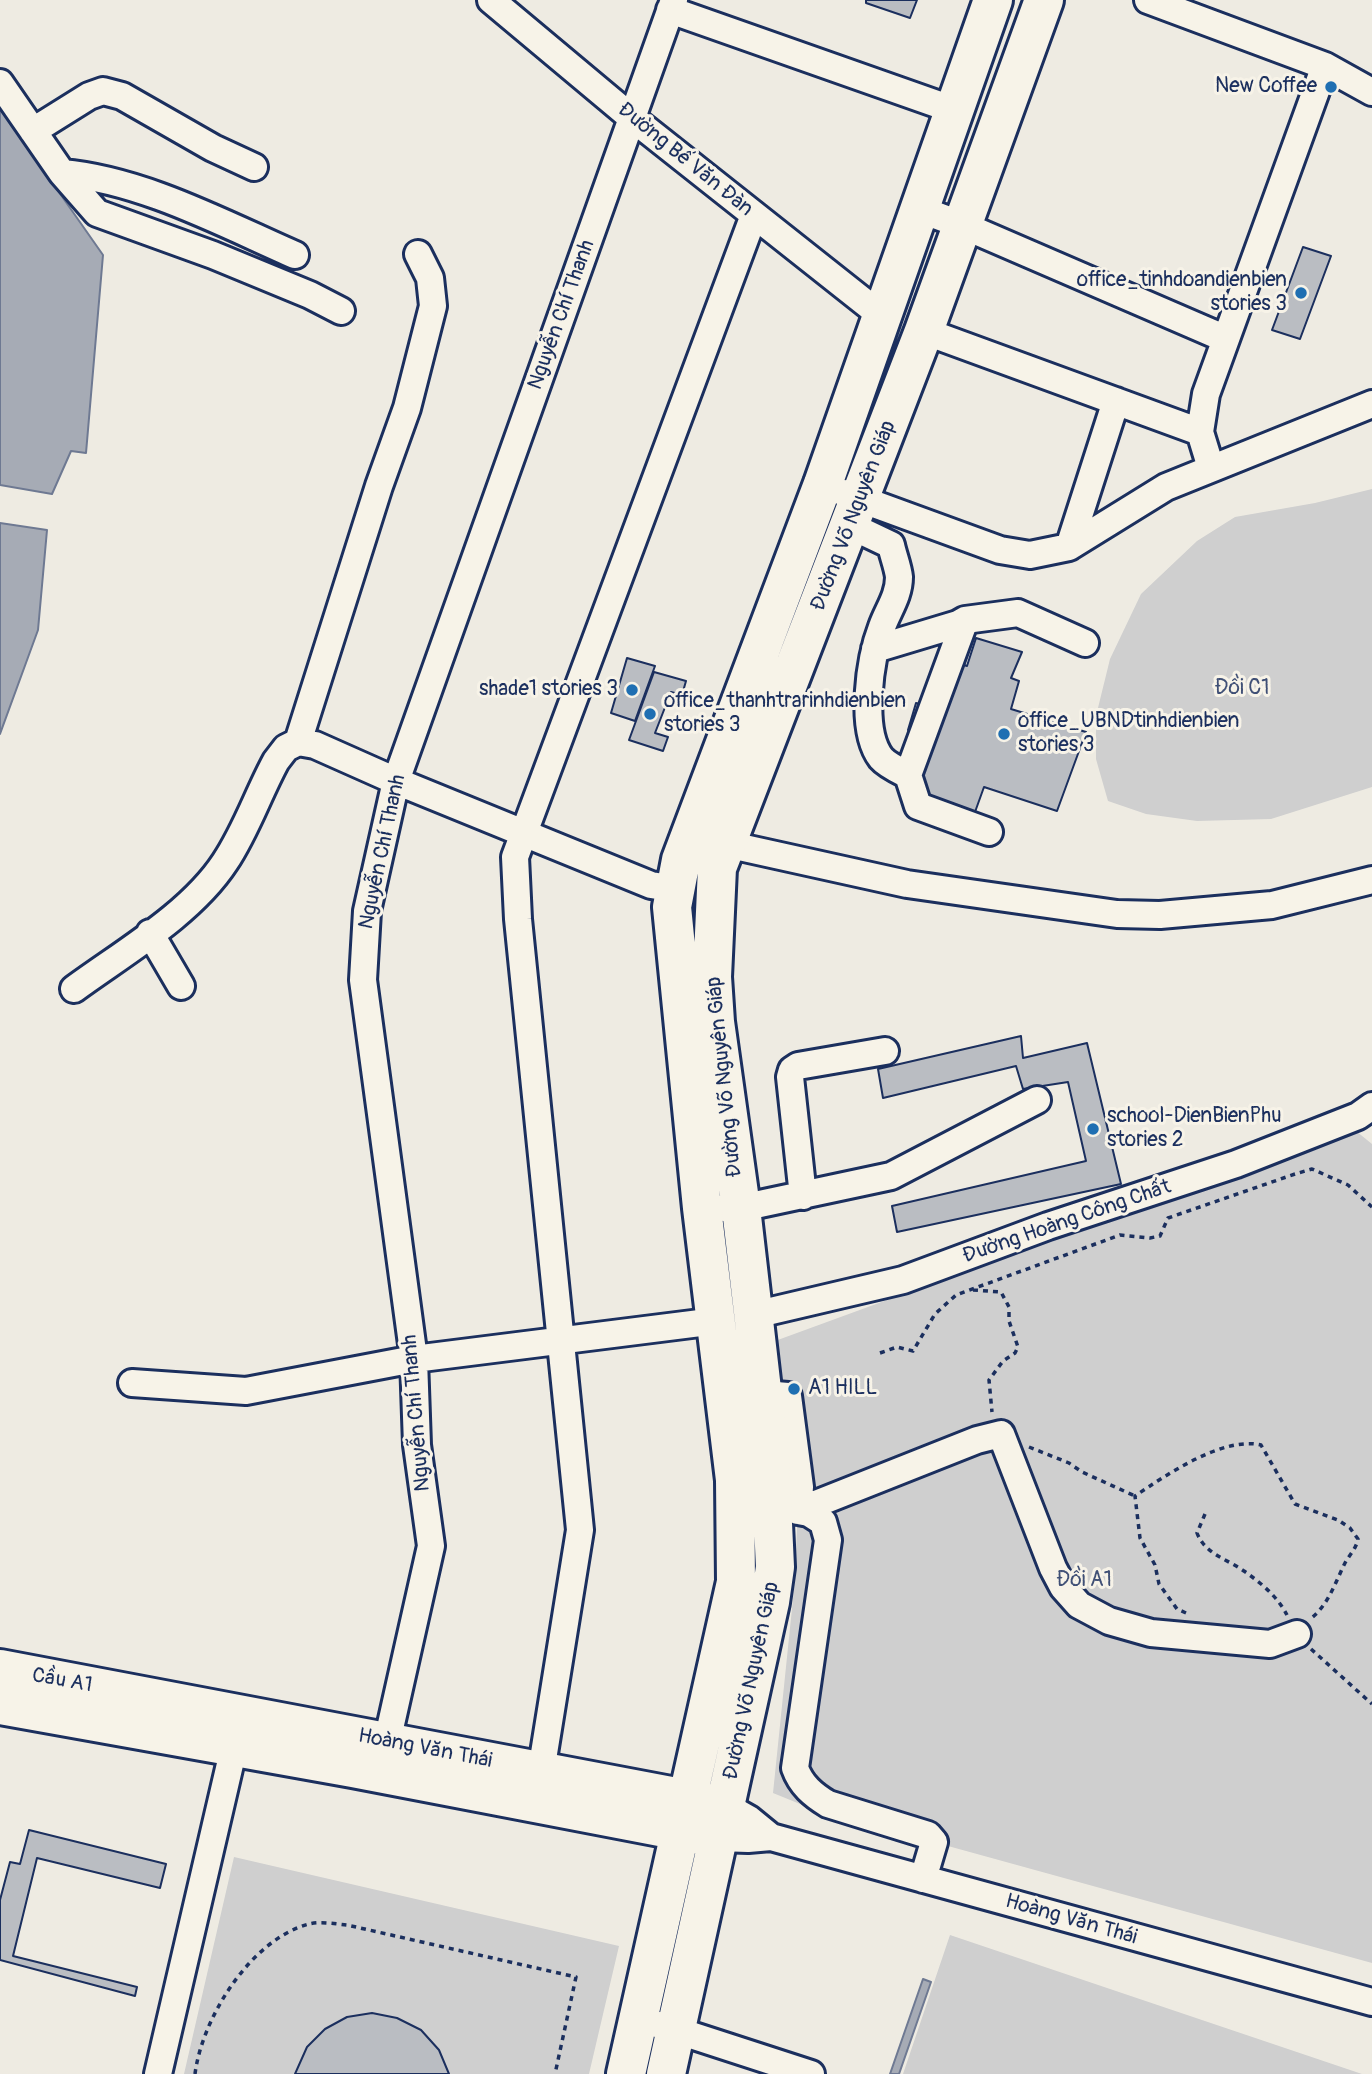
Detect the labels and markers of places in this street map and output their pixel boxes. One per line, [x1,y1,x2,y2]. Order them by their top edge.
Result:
place label: New Coffee [1215,74,1317,100]
marker: New Coffee [1323,79,1339,95]
place label: office_tinhdoandienbien stories 3 [1077,268,1287,318]
marker: office_tinhdoandienbien stories 3 [1293,285,1309,301]
place label: shade1 stories 3 [479,677,618,703]
marker: shade1 stories 3 [624,682,640,698]
place label: office_thanhtrarinhdienbien stories 3 [664,689,906,739]
marker: office_thanhtrarinhdienbien stories 3 [642,706,658,722]
place label: office_UBNDtinhdienbien stories 3 [1018,709,1239,759]
marker: office_UBNDtinhdienbien stories 3 [996,726,1012,742]
place label: school-DienBienPhu stories 2 [1107,1104,1282,1154]
marker: school-DienBienPhu stories 2 [1085,1121,1101,1137]
place label: A1 HILL [808,1376,877,1402]
marker: A1 HILL [786,1381,802,1397]

